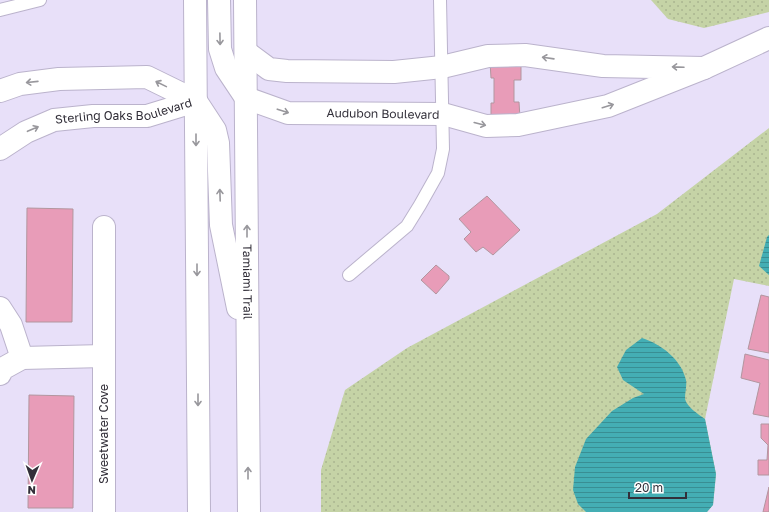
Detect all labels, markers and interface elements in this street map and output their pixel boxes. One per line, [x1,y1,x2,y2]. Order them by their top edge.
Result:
one-way arrow [216,32,224,45]
one-way arrow [542,54,555,62]
one-way arrow [672,63,685,70]
one-way arrow [26,79,39,86]
one-way arrow [155,80,167,87]
street label: Sterling Oaks Boulevard [54,95,194,127]
one-way arrow [601,102,614,109]
street label: Audubon Boulevard [327,105,439,122]
one-way arrow [276,108,289,115]
one-way arrow [474,121,487,128]
one-way arrow [26,124,38,132]
one-way arrow [192,133,200,146]
one-way arrow [216,189,224,202]
one-way arrow [243,225,251,238]
street label: Tamiami Trail [240,244,255,320]
one-way arrow [193,263,201,276]
street label: Sweetwater Cove [96,384,111,484]
one-way arrow [194,393,202,406]
north arrow [12,460,52,500]
one-way arrow [245,467,252,480]
scale bar [629,474,686,500]
text: 20 m [635,480,663,495]
text: N [27,484,36,497]

